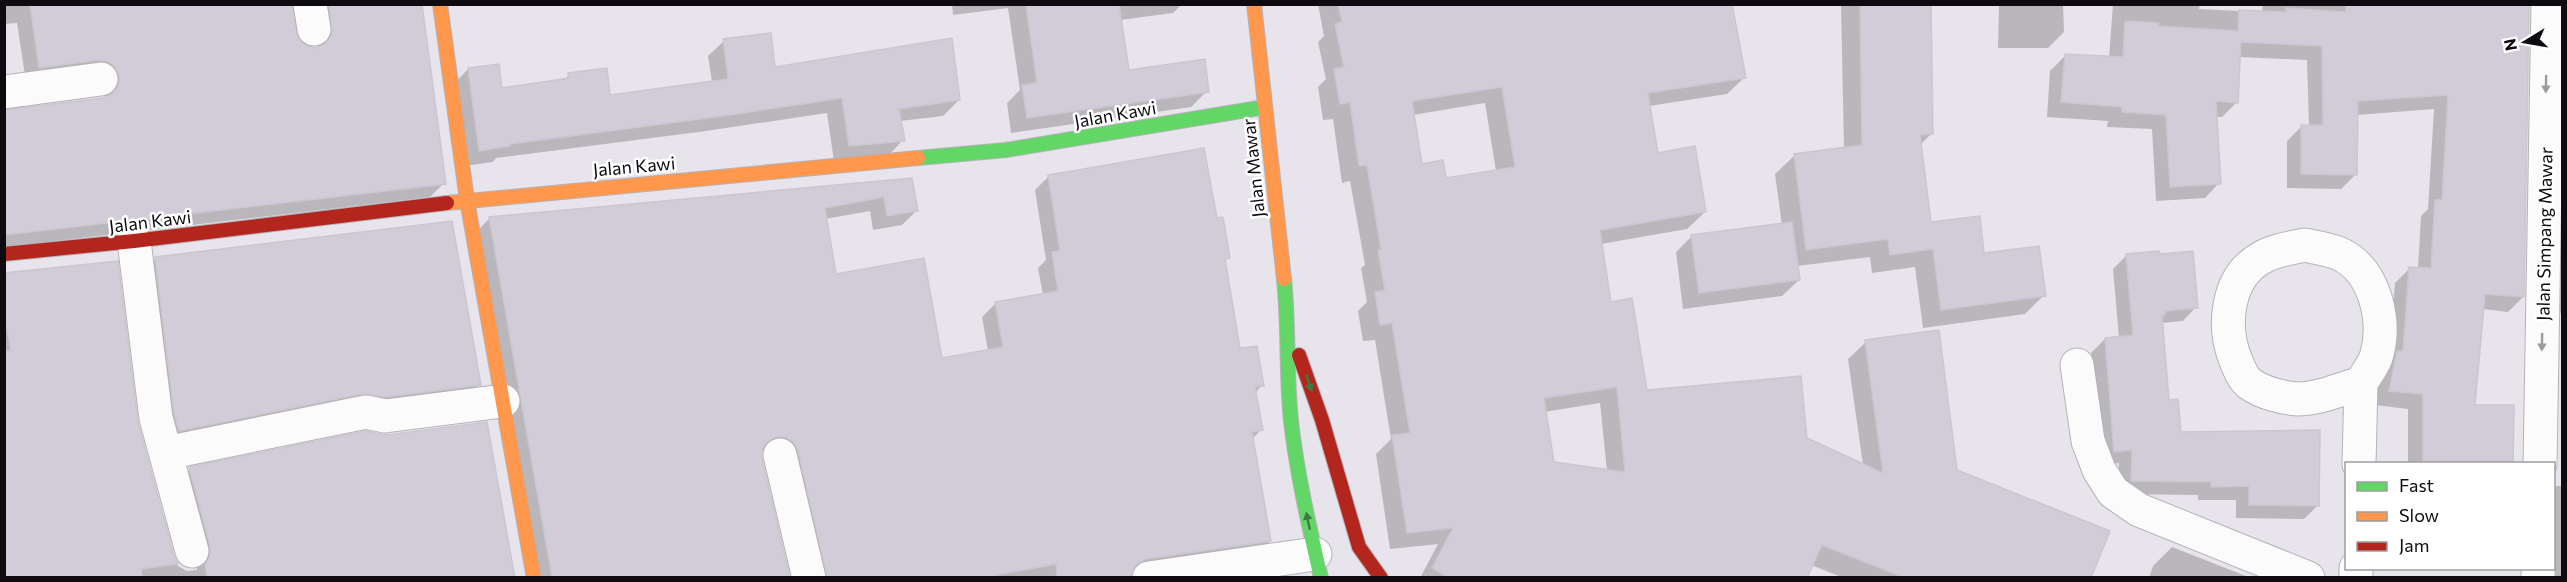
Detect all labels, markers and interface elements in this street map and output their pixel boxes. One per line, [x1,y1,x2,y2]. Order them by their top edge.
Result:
north arrow [2495,12,2555,72]
text: N [2499,37,2520,53]
one-way arrow [2541,74,2551,93]
street label: Jalan Kawi [1072,96,1158,132]
street label: Jalan Mawar [1237,117,1269,219]
street label: Jalan Simpang Mawar [2531,147,2557,321]
street label: Jalan Kawi [592,151,676,181]
street label: Jalan Kawi [108,205,192,237]
one-way arrow [2537,332,2547,351]
one-way arrow [1304,374,1314,392]
legend [2345,462,2555,570]
text: Fast [2399,474,2434,496]
text: Slow [2399,504,2439,526]
one-way arrow [1303,511,1312,530]
text: Jam [2399,534,2429,556]

